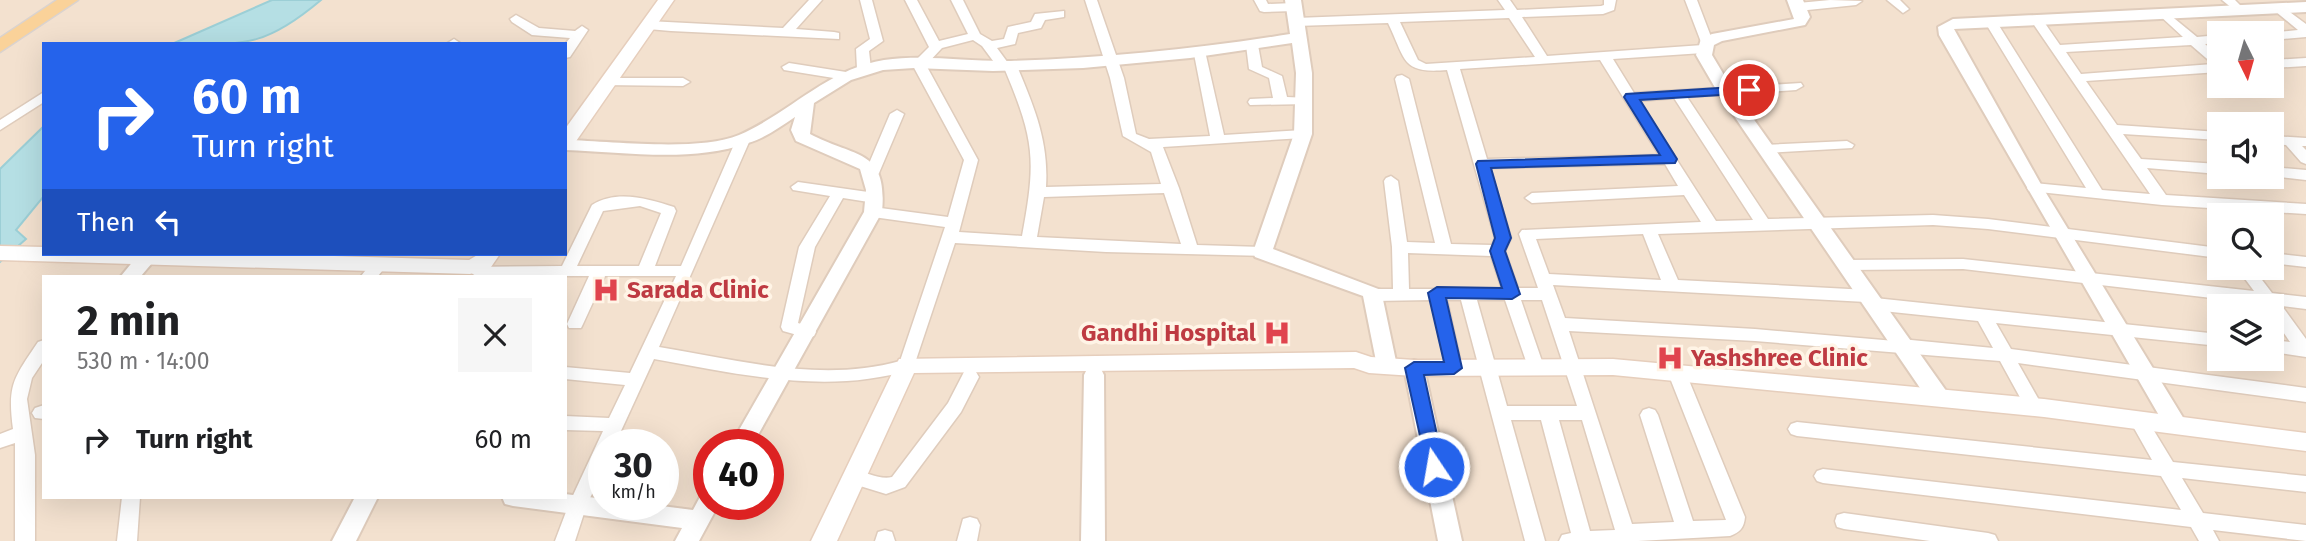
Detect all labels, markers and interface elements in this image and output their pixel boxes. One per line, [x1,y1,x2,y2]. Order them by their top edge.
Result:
north arrow [2207,21,2284,98]
map controls [2207,21,2284,371]
pin [1719,60,1779,120]
text: 60 m [192,67,301,126]
icon: right [77,70,168,161]
icon: arrive [1730,71,1768,109]
button: sound [2207,112,2284,189]
text: Turn right [192,127,334,165]
icon: left [149,203,187,241]
button: search [2207,203,2284,280]
text: Then [77,207,135,238]
hospital icon: Sarada Clinic [591,275,621,305]
place label: Sarada Clinic [627,276,769,304]
button: layers [2207,294,2284,371]
text: 2 min [77,296,180,346]
button: close [458,298,532,372]
hospital icon: Gandhi Hospital [1262,318,1292,348]
place label: Gandhi Hospital [1081,319,1257,347]
hospital icon: Yashshree Clinic [1655,343,1685,373]
place label: Yashshree Clinic [1690,344,1868,372]
text: 530 m · 14:00 [77,347,210,375]
icon: right [77,421,115,459]
text: Turn right [136,424,253,455]
text: 60 m [474,424,532,455]
speed limit sign: 40 [693,429,784,520]
position arrow [1397,430,1471,504]
text: 30 [614,444,653,486]
text: km/h [611,481,656,503]

